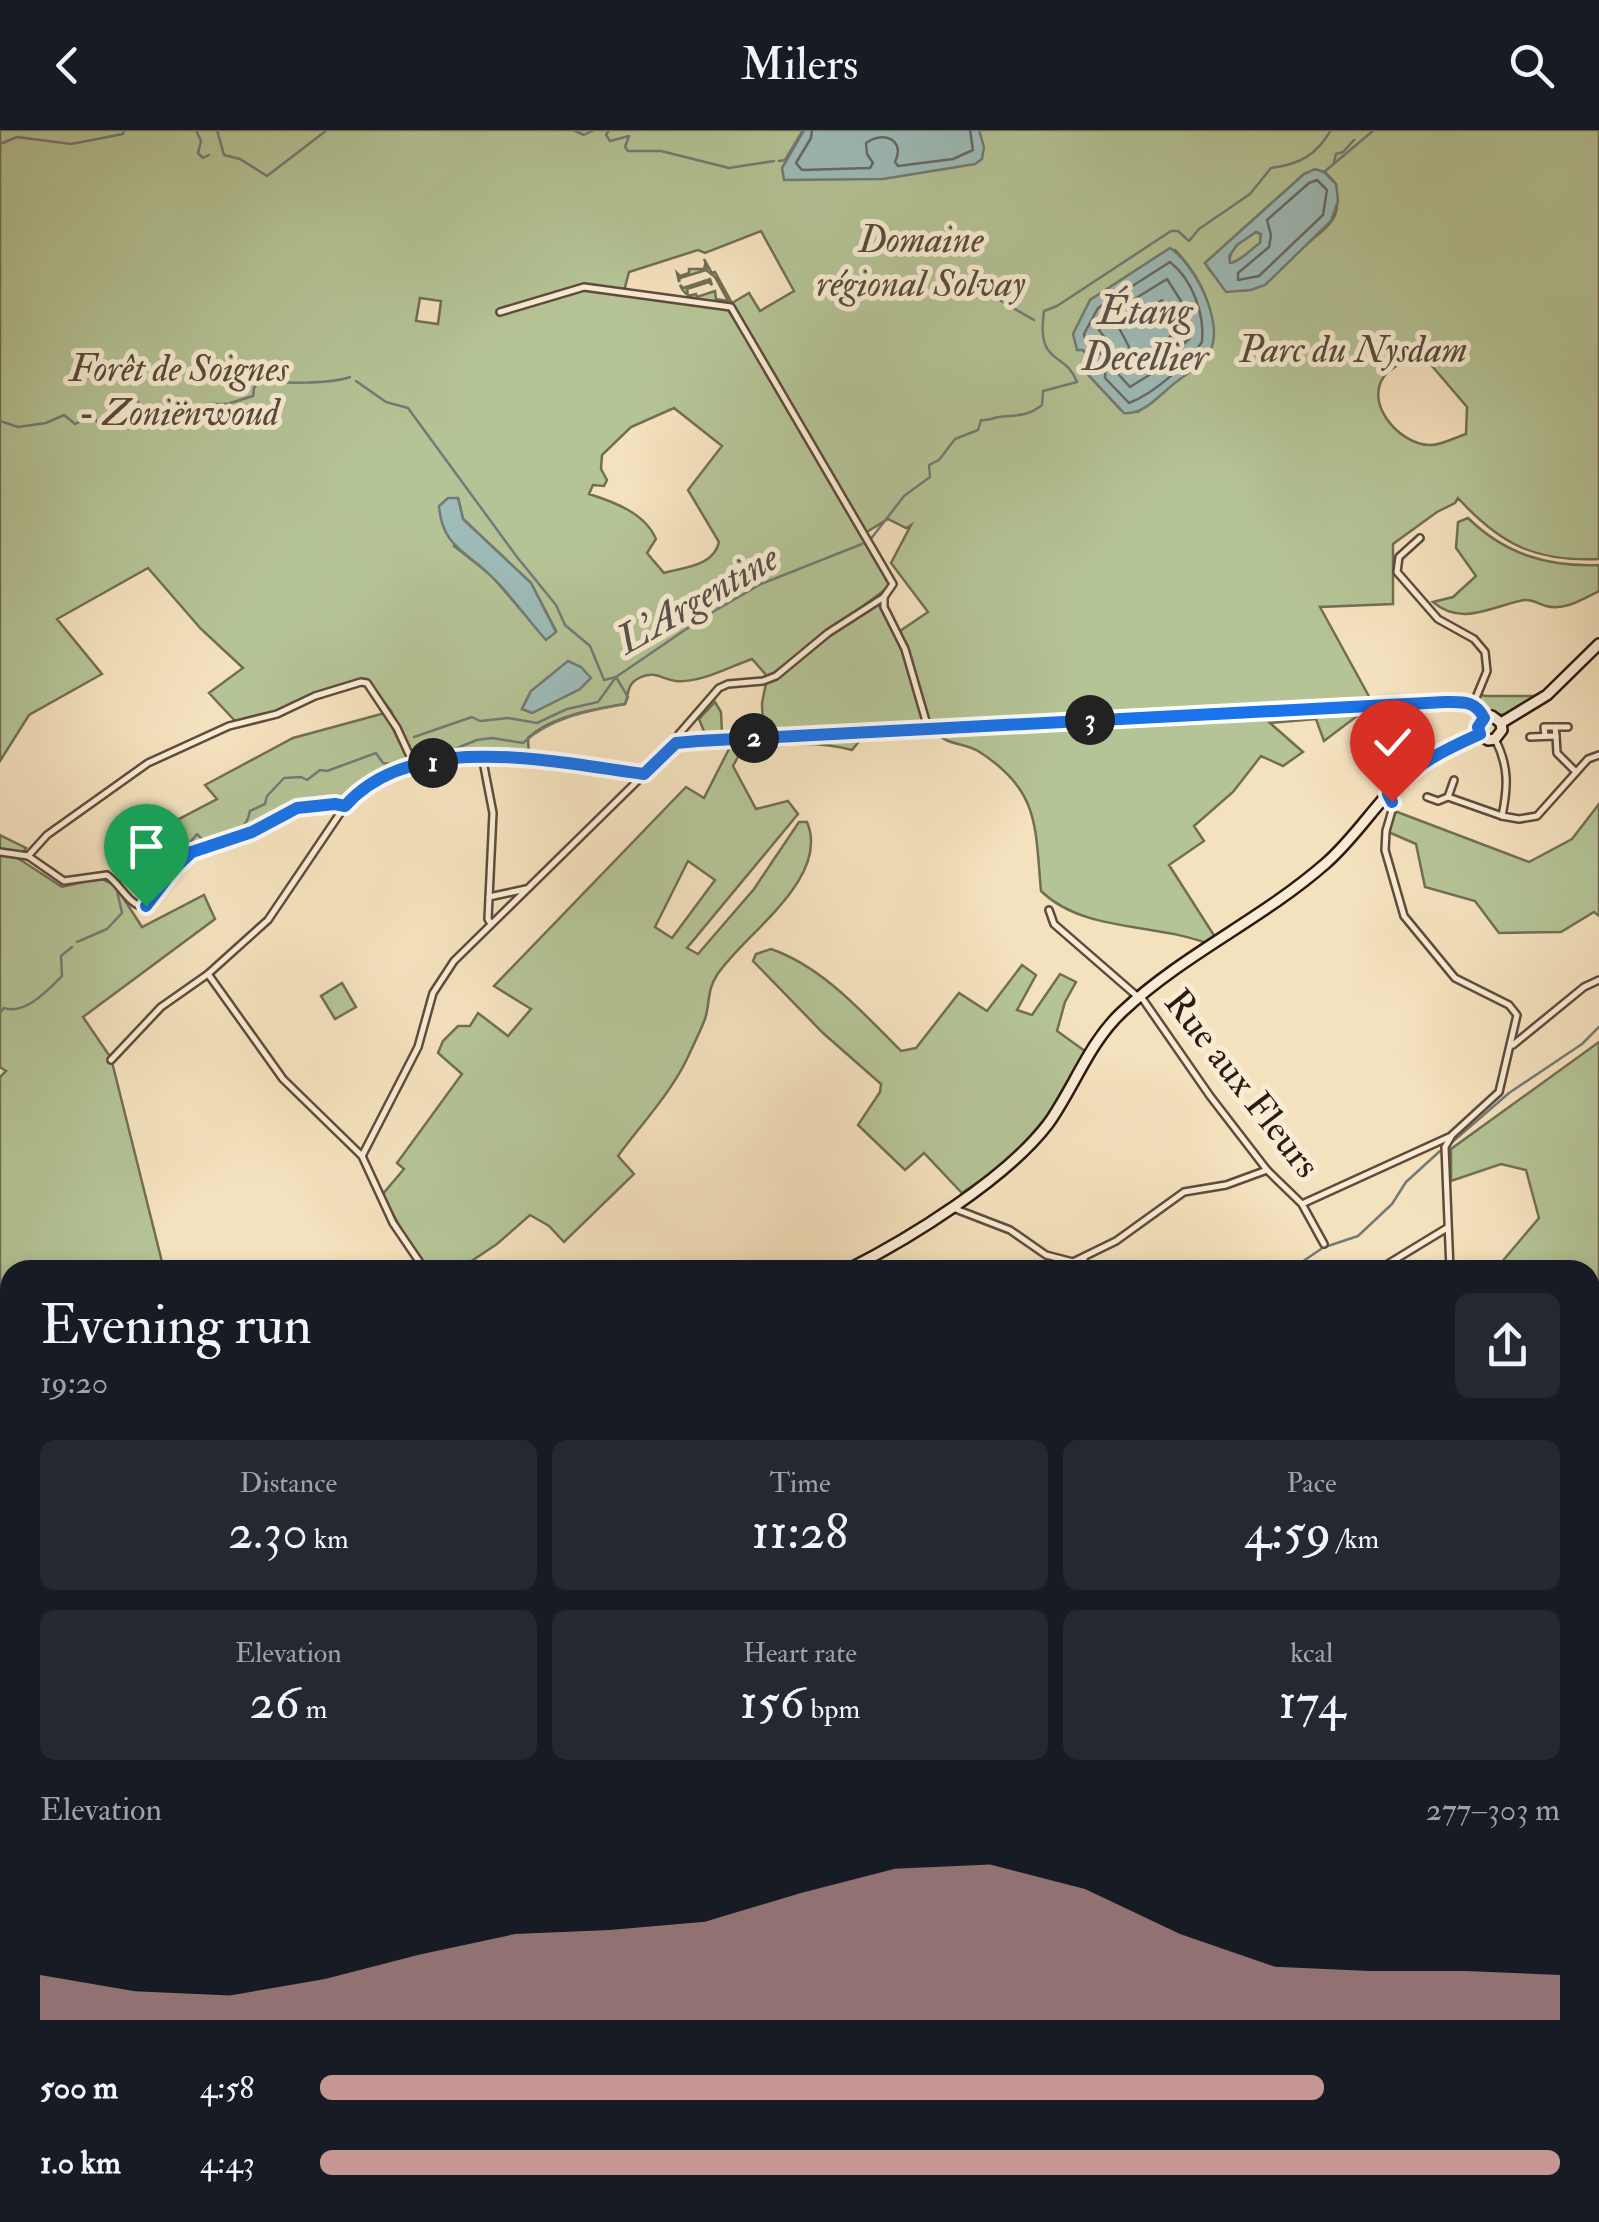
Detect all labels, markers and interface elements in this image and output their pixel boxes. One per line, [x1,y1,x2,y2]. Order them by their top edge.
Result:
text: Milers [741,37,858,93]
icon: back [40,38,95,93]
icon: search [1504,38,1559,93]
park label: Domaine régional Solvay [816,216,1026,308]
water label: Étang Decellier [1080,285,1210,383]
park label: Parc du Nysdam [1238,326,1467,374]
park label: Forêt de Soignes - Zoniënwoud [67,345,289,437]
water label: L'Argentine [606,532,789,667]
pin: 3 [1065,695,1115,745]
pin [1350,700,1435,803]
text: 3 [1085,702,1095,737]
pin: 2 [729,713,779,763]
icon: check [1365,715,1420,770]
text: 2 [747,720,761,755]
pin: 1 [408,738,458,788]
text: 1 [428,745,438,780]
pin [104,804,189,907]
icon: arrive [119,819,174,874]
street label: Rue aux Fleurs [1154,980,1331,1188]
text: Evening run [40,1291,312,1360]
button: share [1455,1293,1560,1398]
text: 19:20 [40,1363,108,1403]
text: Distance [239,1466,337,1501]
text: Time [769,1466,831,1501]
text: Pace [1287,1466,1337,1501]
text: 2.30 [228,1501,308,1564]
text: 11:28 [752,1501,848,1564]
text: 4:59 [1244,1501,1331,1564]
text: km [308,1522,349,1557]
text: /km [1331,1522,1379,1557]
text: Elevation [235,1636,342,1671]
text: Heart rate [743,1636,857,1671]
text: kcal [1290,1636,1333,1671]
text: 26 [249,1671,300,1734]
text: 156 [740,1671,805,1734]
text: 174 [1278,1671,1345,1734]
text: m [300,1692,327,1727]
text: bpm [805,1692,860,1727]
text: Elevation [40,1790,162,1830]
text: 277–303 m [1426,1790,1560,1830]
text: 500 m [40,2068,118,2108]
text: 4:58 [200,2068,254,2108]
text: 1.0 km [40,2143,121,2183]
text: 4:43 [200,2143,255,2183]

